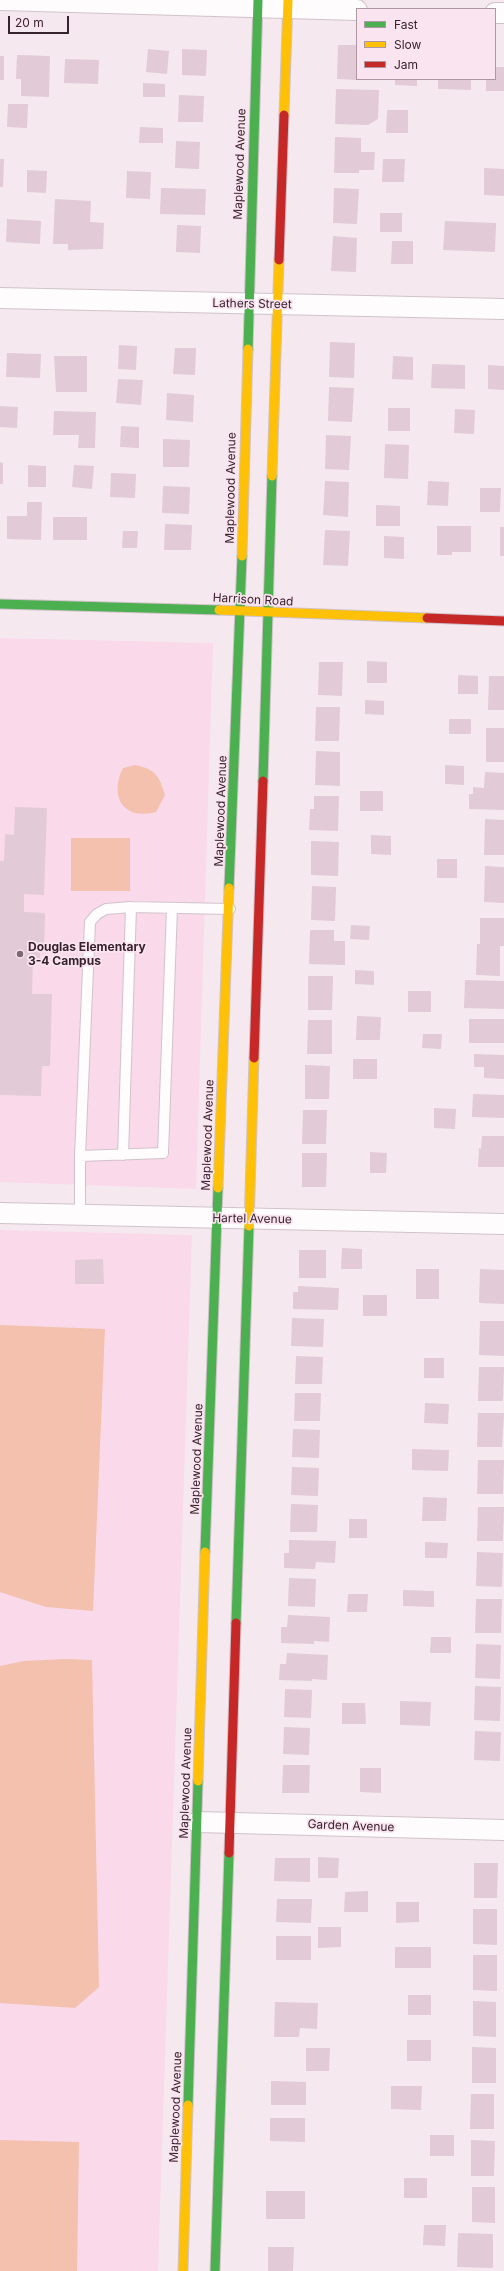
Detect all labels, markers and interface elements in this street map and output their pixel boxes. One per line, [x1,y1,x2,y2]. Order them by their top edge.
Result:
scale bar [10,8,71,34]
legend [356,8,496,80]
text: 20 m [15,15,44,30]
text: Fast [394,17,418,32]
text: Slow [394,37,421,52]
text: Jam [394,57,418,72]
street label: Maplewood Avenue [231,108,249,220]
street label: Lathers Street [212,296,292,312]
street label: Maplewood Avenue [223,432,239,544]
street label: Harrison Road [212,591,294,609]
street label: Maplewood Avenue [212,755,230,867]
place label: Douglas Elementary 3-4 Campus [28,940,146,968]
marker: Douglas Elementary 3-4 Campus [15,949,25,959]
street label: Maplewood Avenue [199,1079,217,1191]
street label: Hartel Avenue [212,1211,292,1227]
street label: Maplewood Avenue [188,1403,206,1515]
street label: Maplewood Avenue [177,1727,195,1839]
street label: Garden Avenue [307,1817,395,1835]
street label: Maplewood Avenue [167,2051,185,2163]

